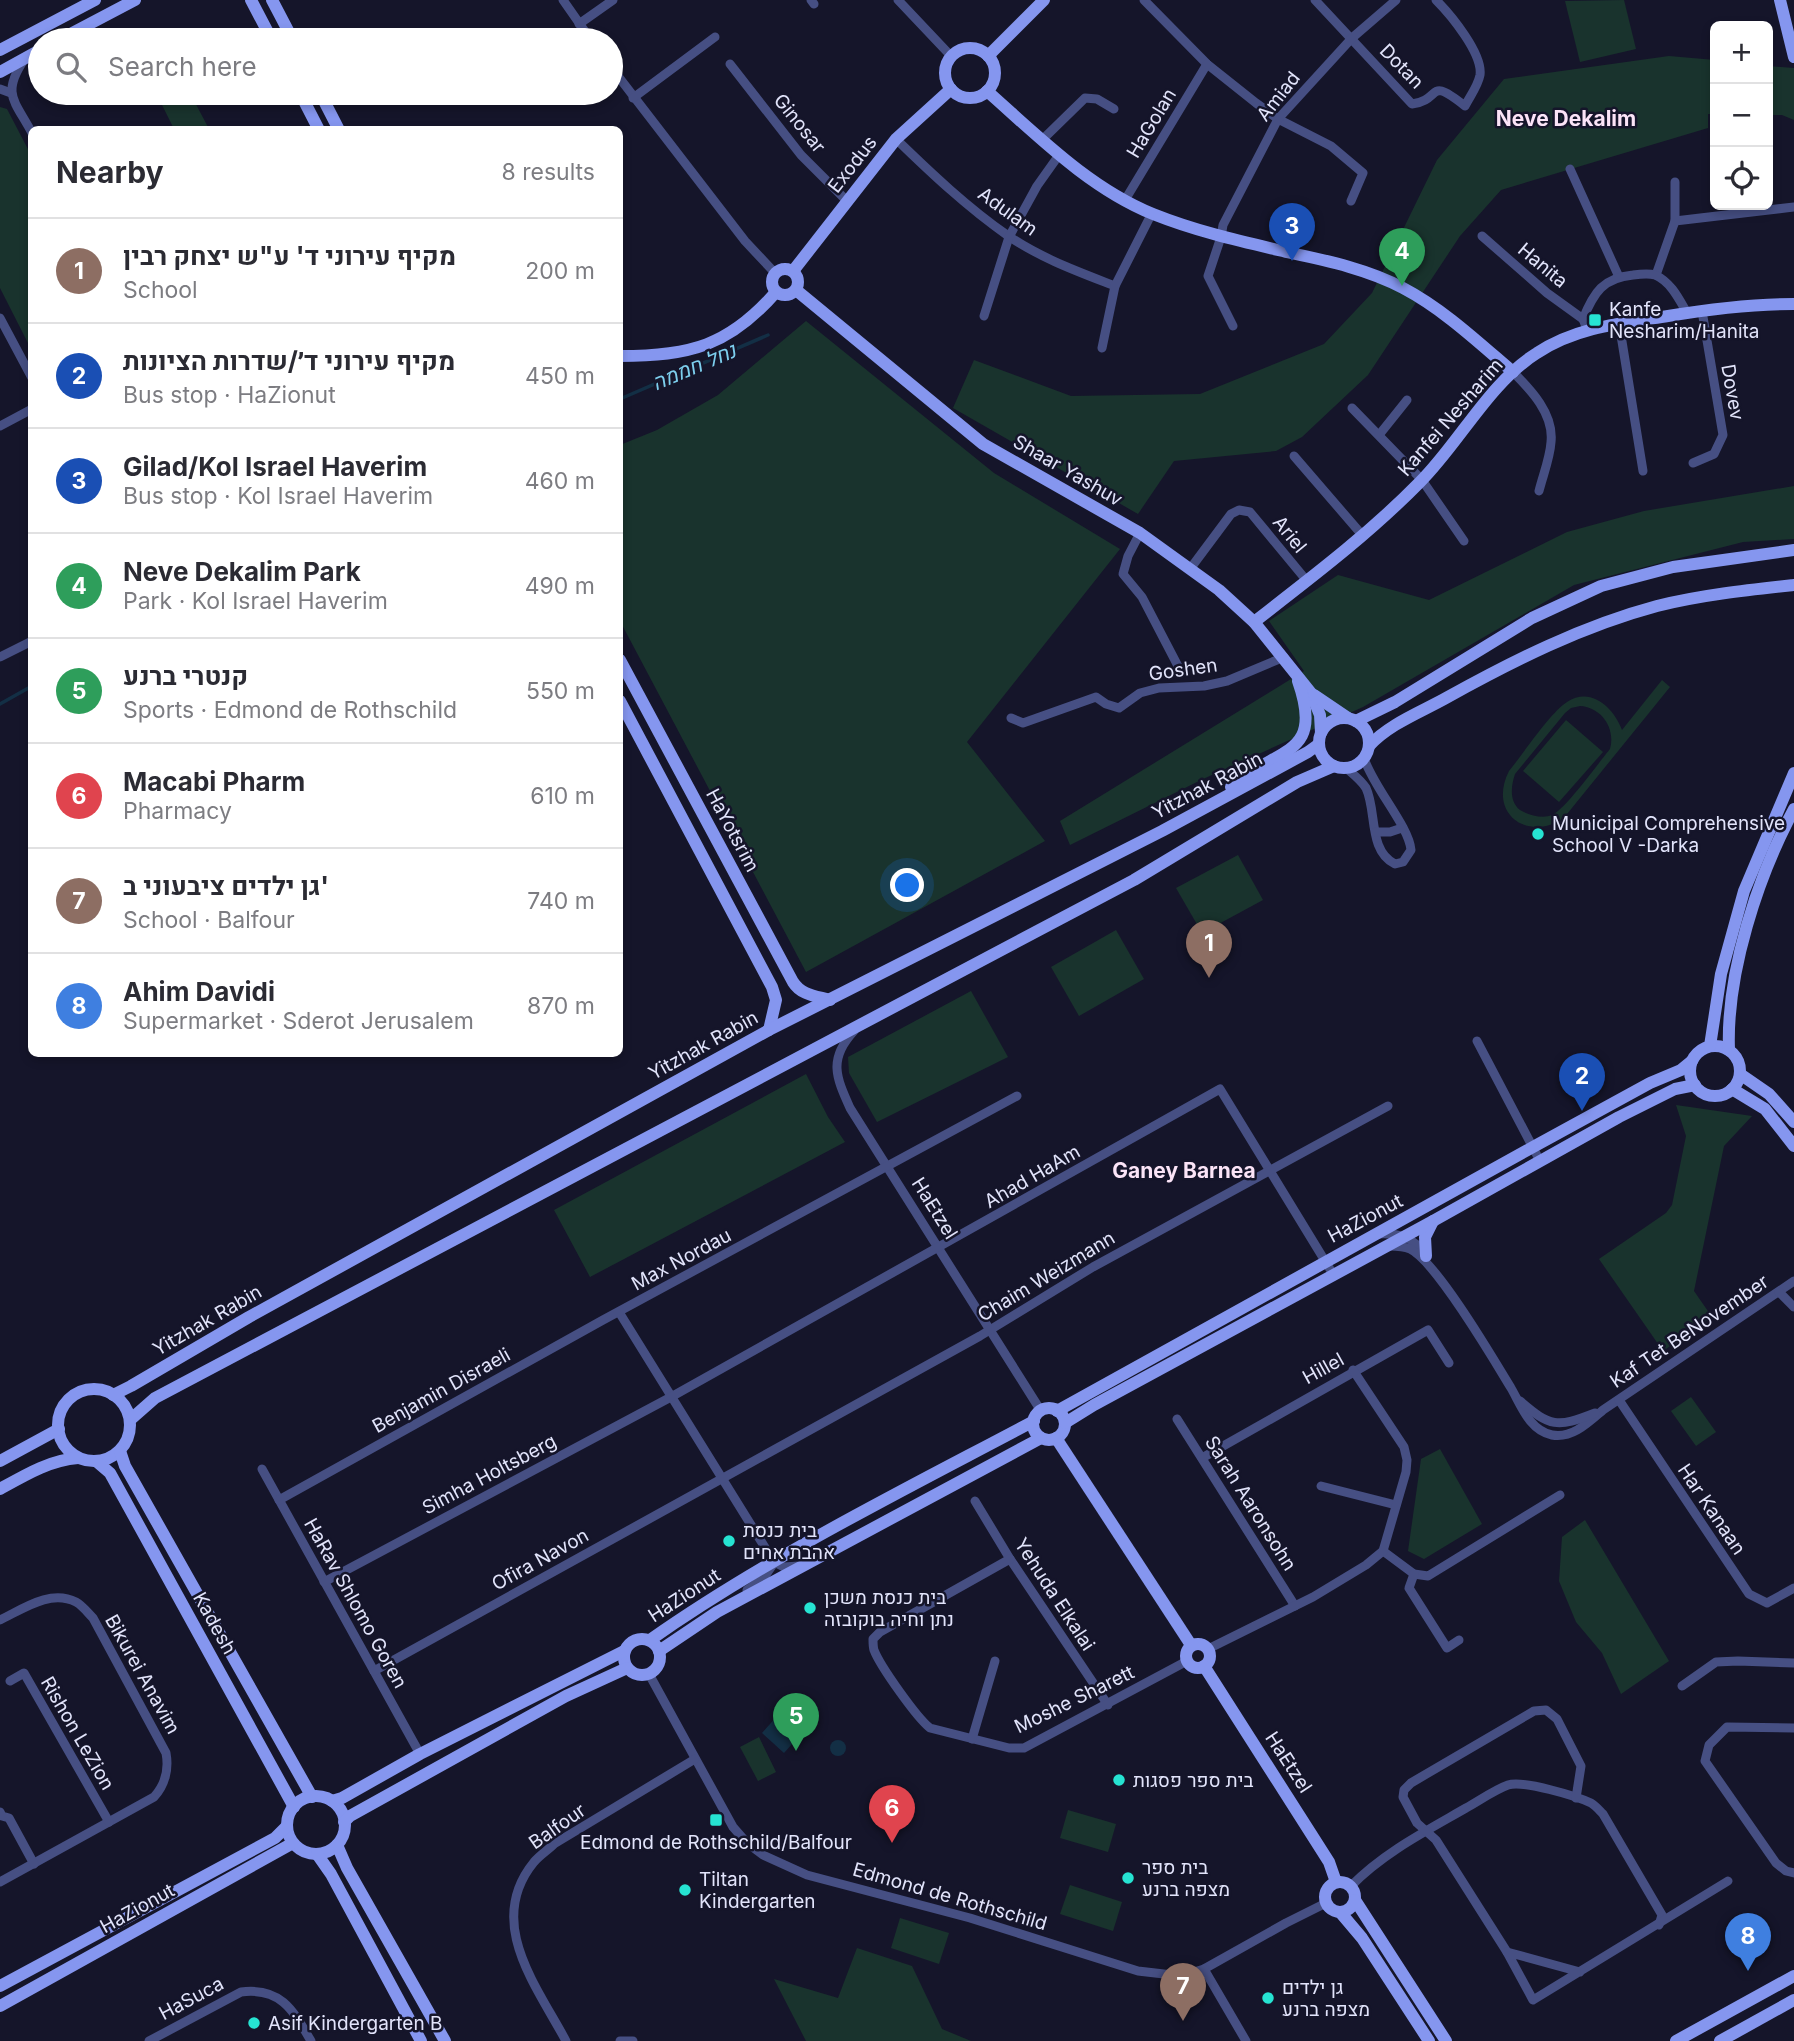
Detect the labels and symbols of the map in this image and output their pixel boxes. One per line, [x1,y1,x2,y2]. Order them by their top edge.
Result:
street label: Dotan [1375,39,1428,94]
street label: Amiad [1252,67,1305,126]
street label: HaGolan [1122,84,1181,162]
street label: Ginosar [769,89,830,157]
district label: Neve Dekalim [1496,106,1636,131]
street label: Exodus [823,131,882,197]
street label: Adulam [973,182,1042,241]
pin: 3 [1269,203,1315,261]
pin: 4 [1379,228,1425,286]
street label: Hanita [1513,238,1572,293]
place label: Kanfe Nesharim/Hanita [1609,298,1759,343]
marker: Kanfe Nesharim/Hanita [1587,312,1603,328]
water label: נחל חממה [648,337,741,395]
street label: Kanfei Nesharim [1393,354,1508,481]
street label: Dovev [1716,362,1749,422]
street label: Shaar Yashuv [1009,430,1127,511]
street label: Ariel [1268,511,1311,557]
street label: Goshen [1147,653,1219,686]
street label: Yitzhak Rabin [1148,747,1266,824]
street label: HaYotsrim [701,785,764,876]
place label: Municipal Comprehensive School V -Darka [1552,812,1785,857]
marker: Municipal Comprehensive School V -Darka [1530,826,1546,842]
your location [890,868,924,902]
pin: 1 [1186,920,1232,978]
street label: Yitzhak Rabin [644,1006,762,1085]
pin: 2 [1559,1053,1605,1111]
street label: Ahad HaAm [980,1140,1084,1213]
district label: Ganey Barnea [1112,1158,1256,1183]
street label: HaEtzel [907,1173,962,1243]
street label: HaZionut [1324,1189,1407,1248]
street label: Max Nordau [627,1224,735,1295]
street label: Chaim Weizmann [973,1226,1119,1326]
street label: Kaf Tet BeNovember [1606,1270,1773,1393]
street label: Yitzhak Rabin [149,1280,266,1361]
street label: Benjamin Disraeli [368,1343,514,1438]
street label: Hillel [1299,1348,1348,1389]
street label: Simha Holtsberg [418,1429,560,1519]
street label: Sarah Aaronsohn [1200,1432,1301,1575]
street label: Har Kanaan [1673,1460,1750,1559]
street label: HaRav Shlomo Goren [299,1514,412,1692]
place label: בית כנסת אהבת אחים [743,1519,835,1564]
street label: Ofira Navon [488,1523,593,1595]
marker: בית כנסת אהבת אחים [721,1533,737,1549]
street label: Yehuda Elkalai [1010,1534,1100,1655]
street label: HaZionut [644,1564,725,1627]
place label: בית כנסת משכן נתן וחיה בוקובזה [824,1586,954,1631]
street label: Kadesh [188,1588,241,1658]
marker: בית כנסת משכן נתן וחיה בוקובזה [802,1600,818,1616]
street label: Bikurei Anavim [100,1610,185,1738]
street label: Moshe Sharett [1011,1661,1138,1738]
street label: Rishon LeZion [36,1672,119,1794]
pin: 5 [773,1693,819,1751]
street label: HaEtzel [1260,1727,1317,1797]
place label: בית ספר פסגות [1133,1769,1253,1792]
marker: בית ספר פסגות [1111,1772,1127,1788]
pin: 6 [869,1785,915,1843]
street label: Balfour [524,1799,590,1854]
marker: Edmond de Rothschild/Balfour [708,1812,724,1828]
place label: Edmond de Rothschild/Balfour [580,1831,852,1854]
place label: בית ספר מצפה ברנע [1142,1856,1230,1901]
street label: Edmond de Rothschild [850,1858,1050,1935]
place label: Tiltan Kindergarten [699,1868,816,1913]
marker: בית ספר מצפה ברנע [1120,1870,1136,1886]
street label: HaZionut [96,1879,178,1938]
marker: Tiltan Kindergarten [677,1882,693,1898]
pin: 8 [1725,1913,1771,1971]
pin: 7 [1160,1963,1206,2021]
street label: HaSuca [155,1972,228,2025]
place label: גן ילדים מצפה ברנע [1282,1976,1370,2021]
marker: גן ילדים מצפה ברנע [1260,1990,1276,2006]
place label: Asif Kindergarten B [268,2012,442,2035]
marker: Asif Kindergarten B [246,2015,262,2031]

